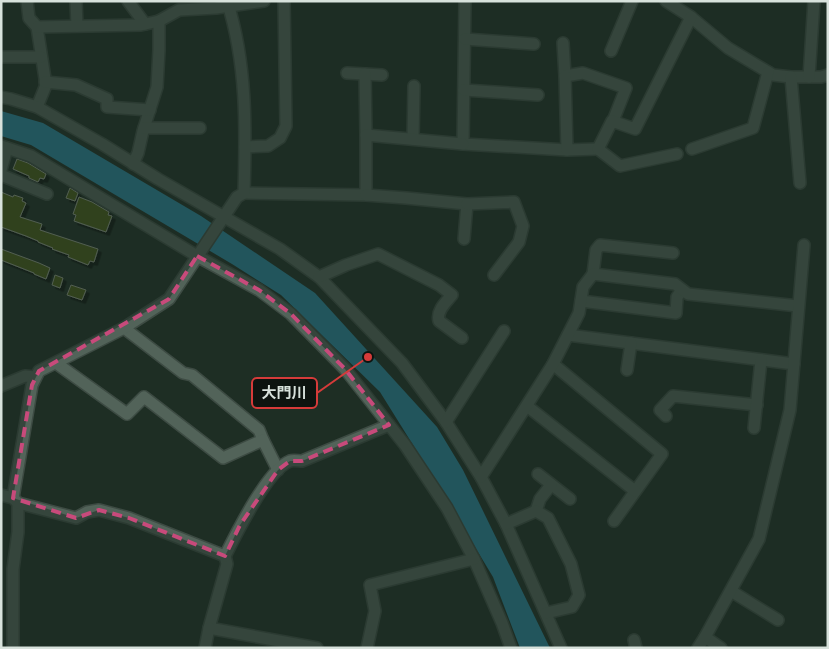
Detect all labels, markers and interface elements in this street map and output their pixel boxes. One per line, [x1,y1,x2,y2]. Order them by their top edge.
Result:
callout: 大門川 [252,378,317,408]
text: 大門川 [261,384,307,402]

